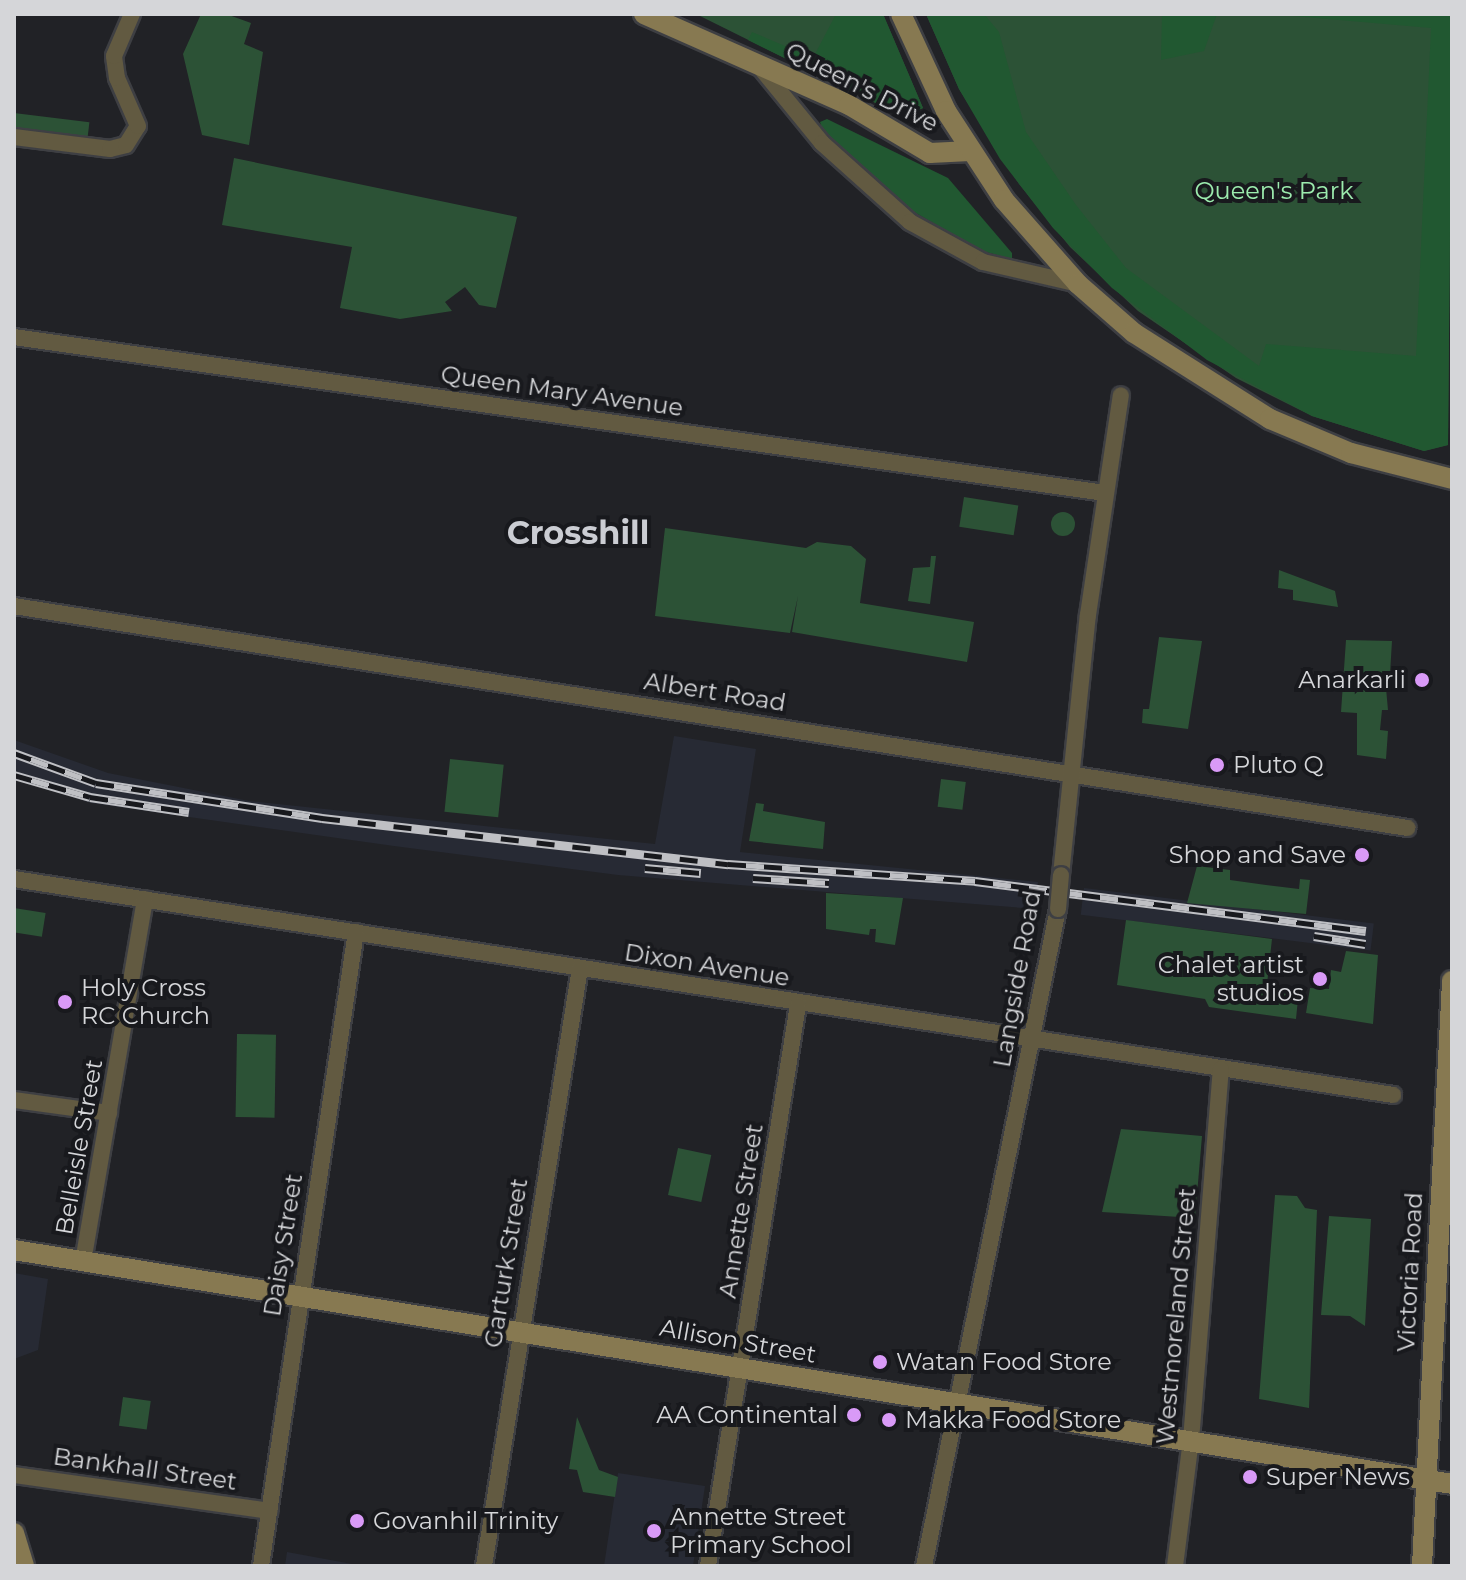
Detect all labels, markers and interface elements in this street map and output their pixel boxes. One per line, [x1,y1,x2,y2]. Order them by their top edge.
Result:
street label: Queen's Drive [781,36,943,138]
park label: Queen's Park [1194,177,1354,205]
street label: Queen Mary Avenue [439,360,685,422]
district label: Crosshill [507,514,649,552]
place label: Anarkarli [1298,666,1406,694]
street label: Albert Road [642,667,788,717]
marker: Anarkarli [1413,671,1431,689]
place label: Pluto Q [1233,751,1324,779]
marker: Pluto Q [1208,756,1226,774]
place label: Shop and Save [1169,841,1346,869]
marker: Shop and Save [1353,846,1371,864]
street label: Langside Road [987,888,1047,1070]
street label: Dixon Avenue [622,938,792,992]
place label: Chalet artist studios [1158,951,1304,1007]
marker: Chalet artist studios [1311,970,1329,988]
place label: Holy Cross RC Church [81,974,210,1030]
marker: Holy Cross RC Church [56,993,74,1011]
street label: Belleisle Street [49,1057,109,1237]
street label: Annette Street [713,1122,769,1300]
street label: Daisy Street [258,1172,308,1318]
street label: Garturk Street [478,1176,534,1350]
street label: Westmoreland Street [1150,1186,1202,1446]
street label: Victoria Road [1391,1191,1429,1353]
street label: Allison Street [657,1313,819,1369]
place label: Watan Food Store [896,1348,1112,1376]
marker: Watan Food Store [871,1353,889,1371]
place label: AA Continental [656,1401,838,1429]
marker: AA Continental [845,1406,863,1424]
place label: Makka Food Store [905,1406,1121,1434]
marker: Makka Food Store [880,1411,898,1429]
street label: Bankhall Street [51,1442,239,1496]
place label: Super News [1266,1463,1410,1491]
marker: Super News [1241,1468,1259,1486]
place label: Annette Street Primary School [670,1503,852,1559]
place label: Govanhil Trinity [373,1507,558,1535]
marker: Govanhil Trinity [348,1512,366,1530]
marker: Annette Street Primary School [645,1522,663,1540]

